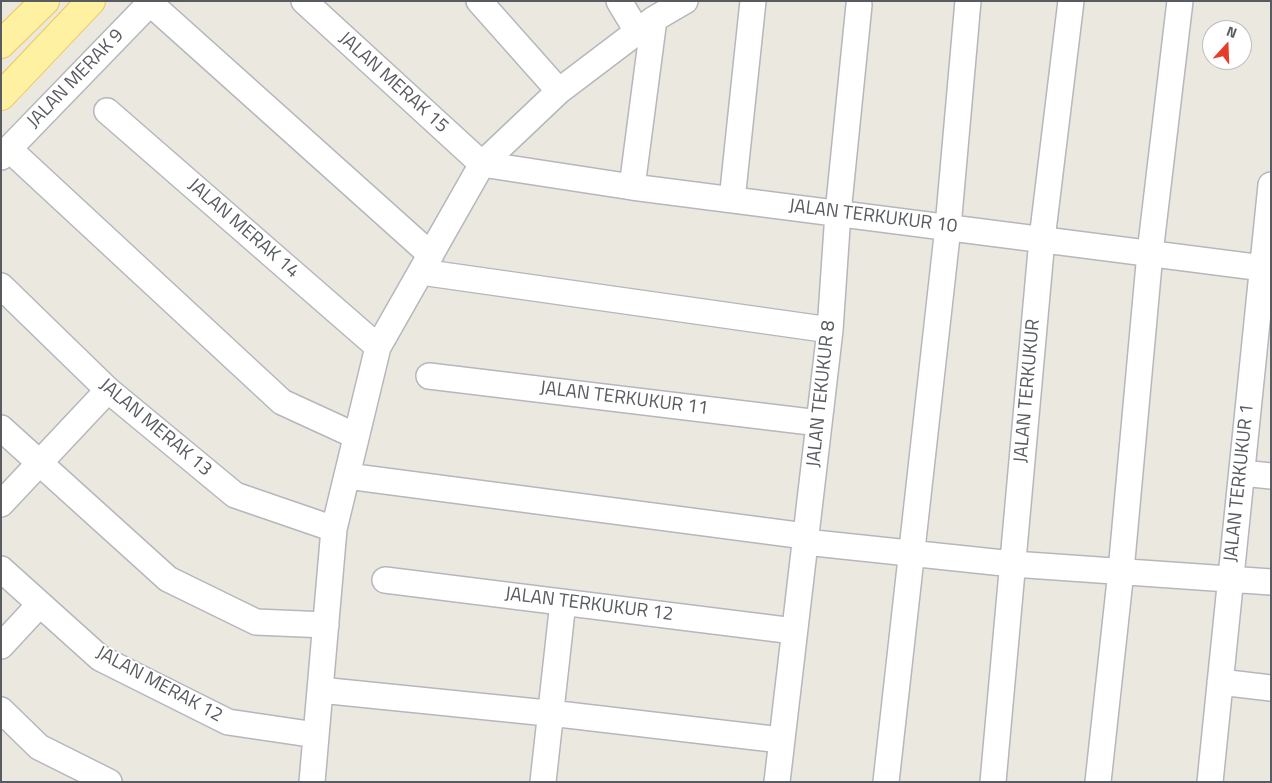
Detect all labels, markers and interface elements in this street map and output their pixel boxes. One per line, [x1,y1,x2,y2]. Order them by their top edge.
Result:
north arrow [1202,20,1252,70]
text: N [1224,20,1240,43]
street label: JALAN MERAK 9 [23,25,129,133]
street label: JALAN MERAK 15 [333,28,453,138]
street label: JALAN MERAK 14 [183,175,303,283]
street label: JALAN TERKUKUR 10 [787,195,959,239]
street label: JALAN TERKUKUR [1010,318,1046,464]
street label: JALAN TEKUKUR 8 [803,320,841,468]
street label: JALAN MERAK 13 [94,374,216,482]
street label: JALAN TERKUKUR 11 [538,377,710,421]
street label: JALAN TERKUKUR 1 [1220,403,1260,563]
street label: JALAN TERKUKUR 12 [503,583,675,627]
street label: JALAN MERAK 12 [92,642,226,728]

